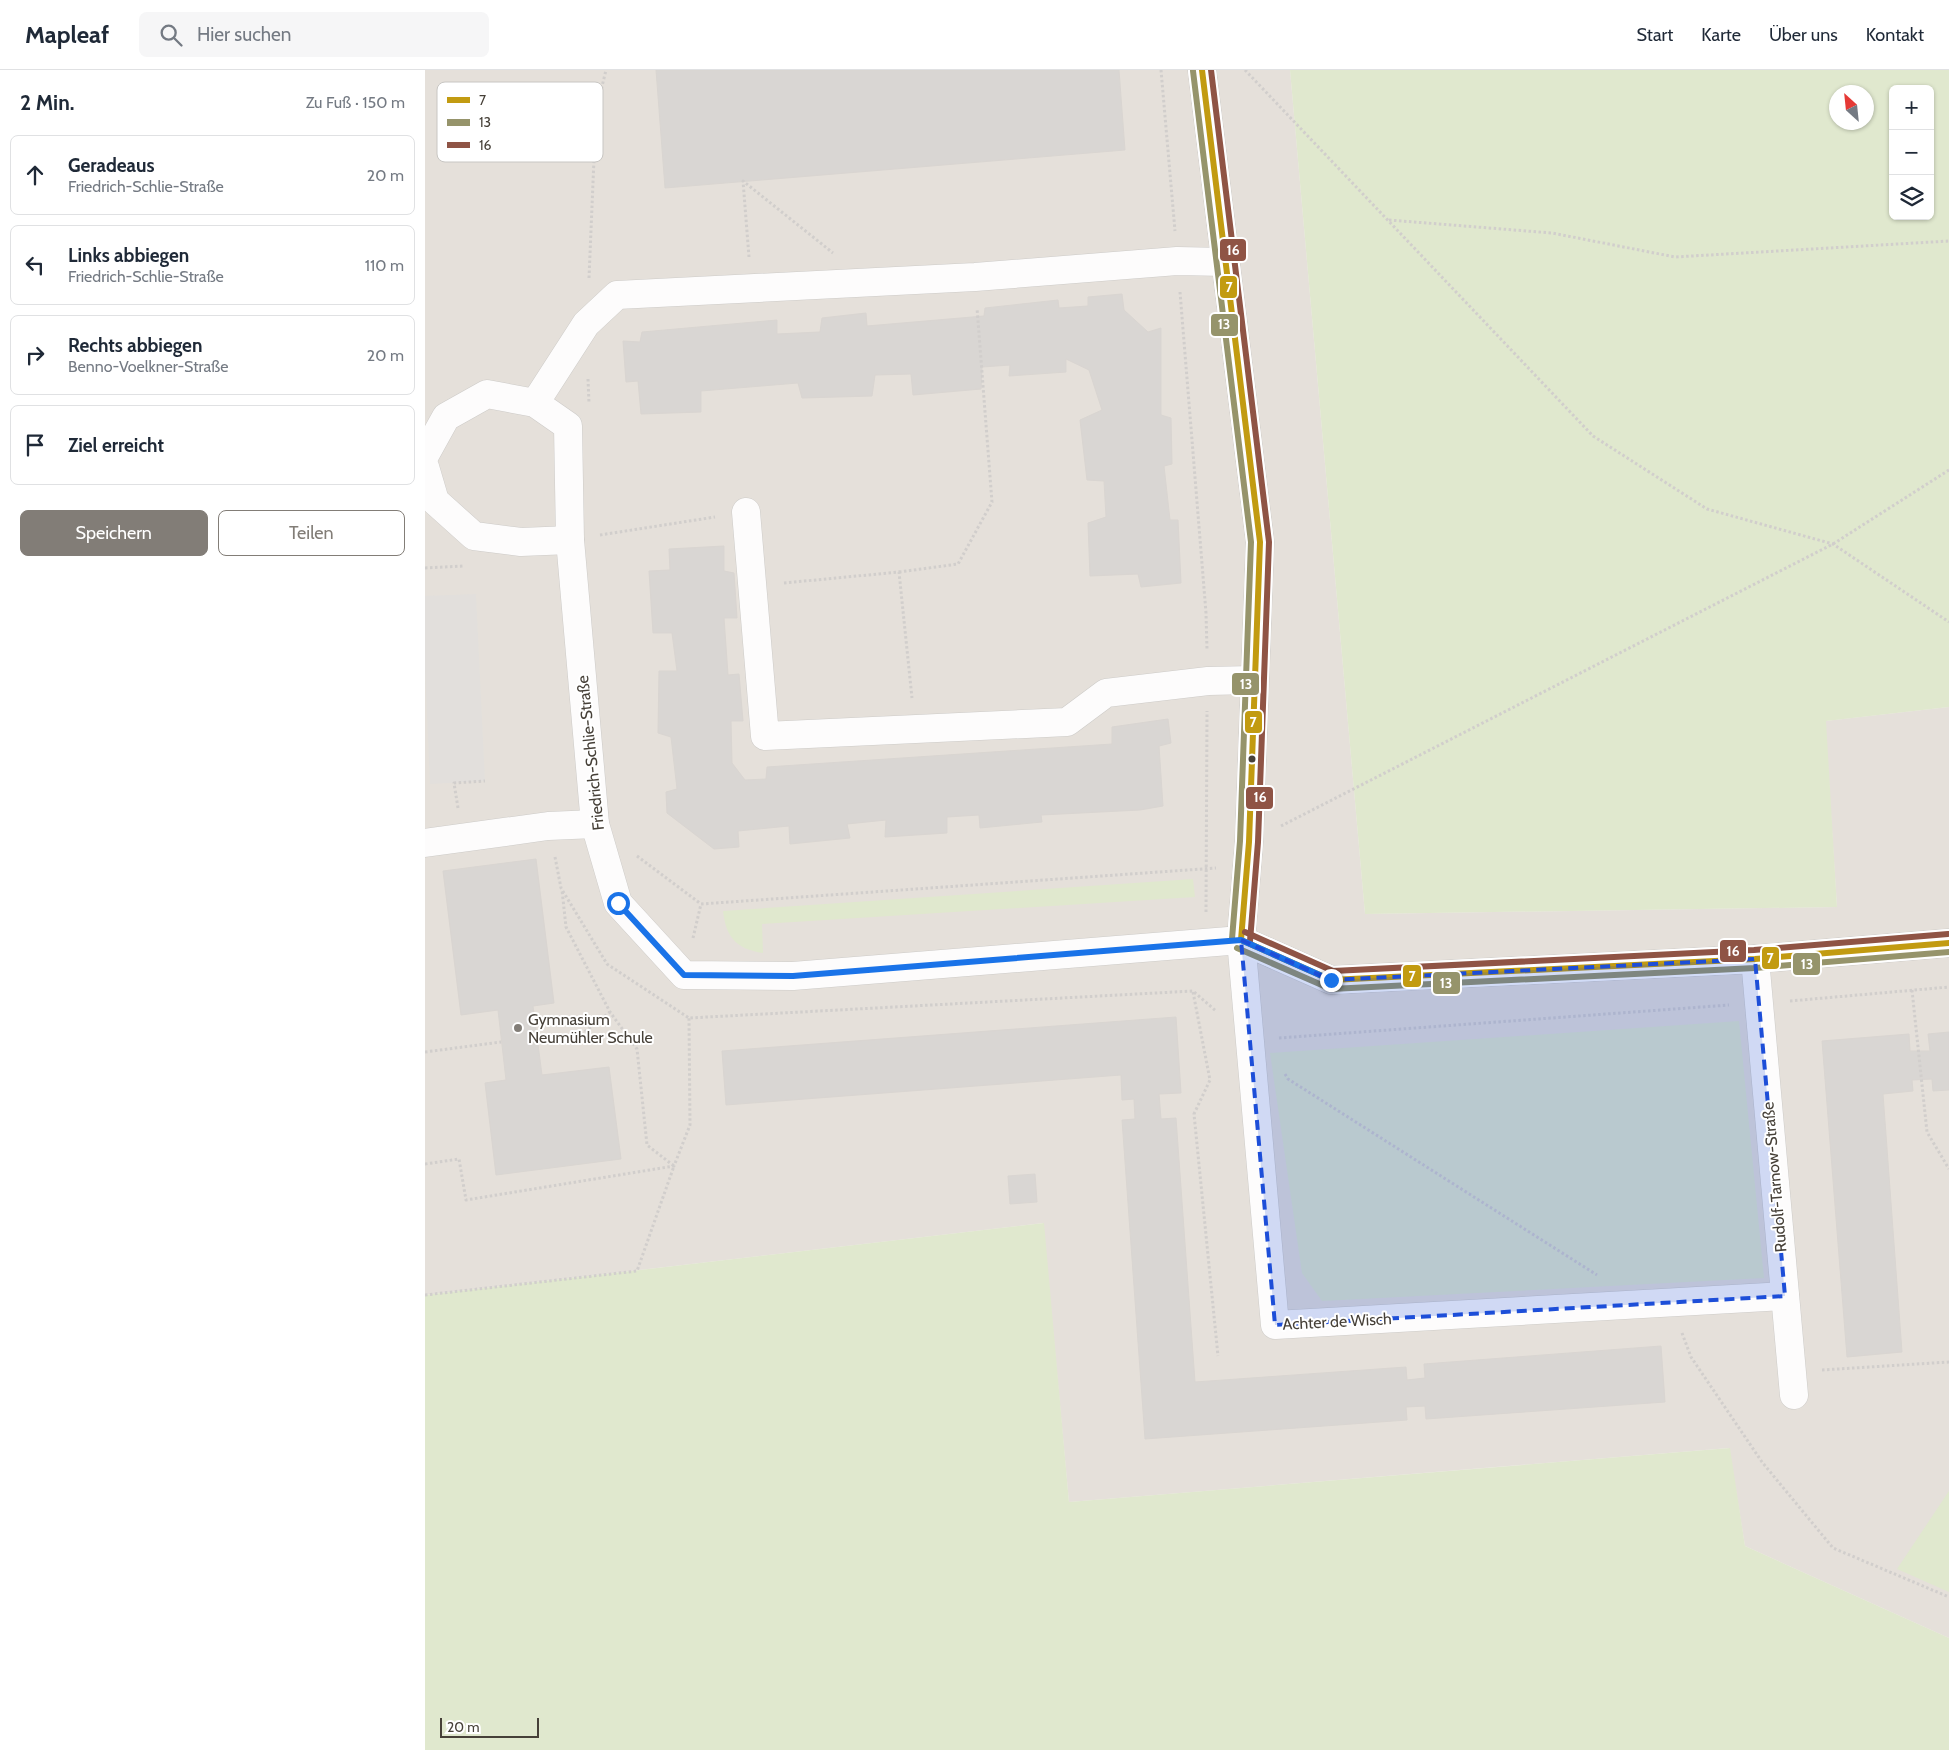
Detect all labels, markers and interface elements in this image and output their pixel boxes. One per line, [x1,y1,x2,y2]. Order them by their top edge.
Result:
search box [139,12,489,57]
text: Mapleaf [25,20,109,49]
icon: search [157,21,185,49]
text: Hier suchen [197,23,291,46]
text: Start [1637,24,1673,46]
text: Karte [1701,24,1741,46]
text: Über uns [1769,24,1838,46]
text: Kontakt [1866,24,1924,46]
legend [437,82,603,162]
north arrow [1829,85,1874,130]
map controls [1889,85,1934,220]
button: + [1889,85,1934,130]
text: 2 Min. [20,90,74,115]
text: 7 [479,91,486,109]
text: Zu Fuß · 150 m [306,93,405,112]
text: 13 [479,113,491,131]
button: − [1889,130,1934,175]
text: 16 [479,136,492,154]
text: Geradeaus [68,154,154,177]
icon: ahead [21,161,49,189]
text: 20 m [367,166,404,185]
button: layers [1889,175,1934,220]
text: Friedrich-Schlie-Straße [68,177,224,196]
line badge: 16 [1219,238,1247,262]
text: 16 [1226,241,1240,259]
text: Links abbiegen [68,244,189,267]
icon: left [21,251,49,279]
text: 110 m [365,256,404,275]
text: Friedrich-Schlie-Straße [68,267,224,286]
line badge: 7 [1219,275,1238,299]
text: 7 [1225,278,1233,296]
line badge: 13 [1210,313,1239,337]
text: 13 [1218,315,1230,333]
text: Rechts abbiegen [68,334,202,357]
icon: right [21,341,49,369]
text: 20 m [367,346,404,365]
text: Benno-Voelkner-Straße [68,357,229,376]
icon: arrive [21,431,49,459]
text: Ziel erreicht [68,434,164,457]
button: Speichern [20,510,208,556]
button: Teilen [218,510,405,556]
line badge: 13 [1231,672,1260,696]
street label: Friedrich-Schlie-Straße [573,674,608,831]
text: 13 [1240,675,1252,693]
line badge: 7 [1244,710,1263,734]
text: 7 [1249,713,1257,731]
unlabelled marker [1247,754,1257,764]
line badge: 16 [1245,786,1274,810]
text: 16 [1253,788,1267,806]
route start [607,892,630,915]
line badge: 16 [1719,939,1747,963]
text: 16 [1726,942,1740,960]
line badge: 7 [1761,946,1780,970]
text: 7 [1766,949,1774,967]
line badge: 13 [1792,952,1821,976]
text: 13 [1801,955,1813,973]
line badge: 7 [1402,964,1422,988]
text: 7 [1408,967,1416,985]
route end [1320,969,1343,992]
line badge: 13 [1432,971,1461,995]
text: 13 [1440,974,1452,992]
place label: Gymnasium Neumühler Schule [528,1010,653,1047]
marker: Gymnasium Neumühler Schule [512,1022,524,1034]
street label: Rudolf-Tarnow-Straße [1758,1101,1791,1253]
street label: Achter de Wisch [1282,1309,1392,1334]
scale bar [440,1715,539,1738]
text: 20 m [447,1718,480,1736]

